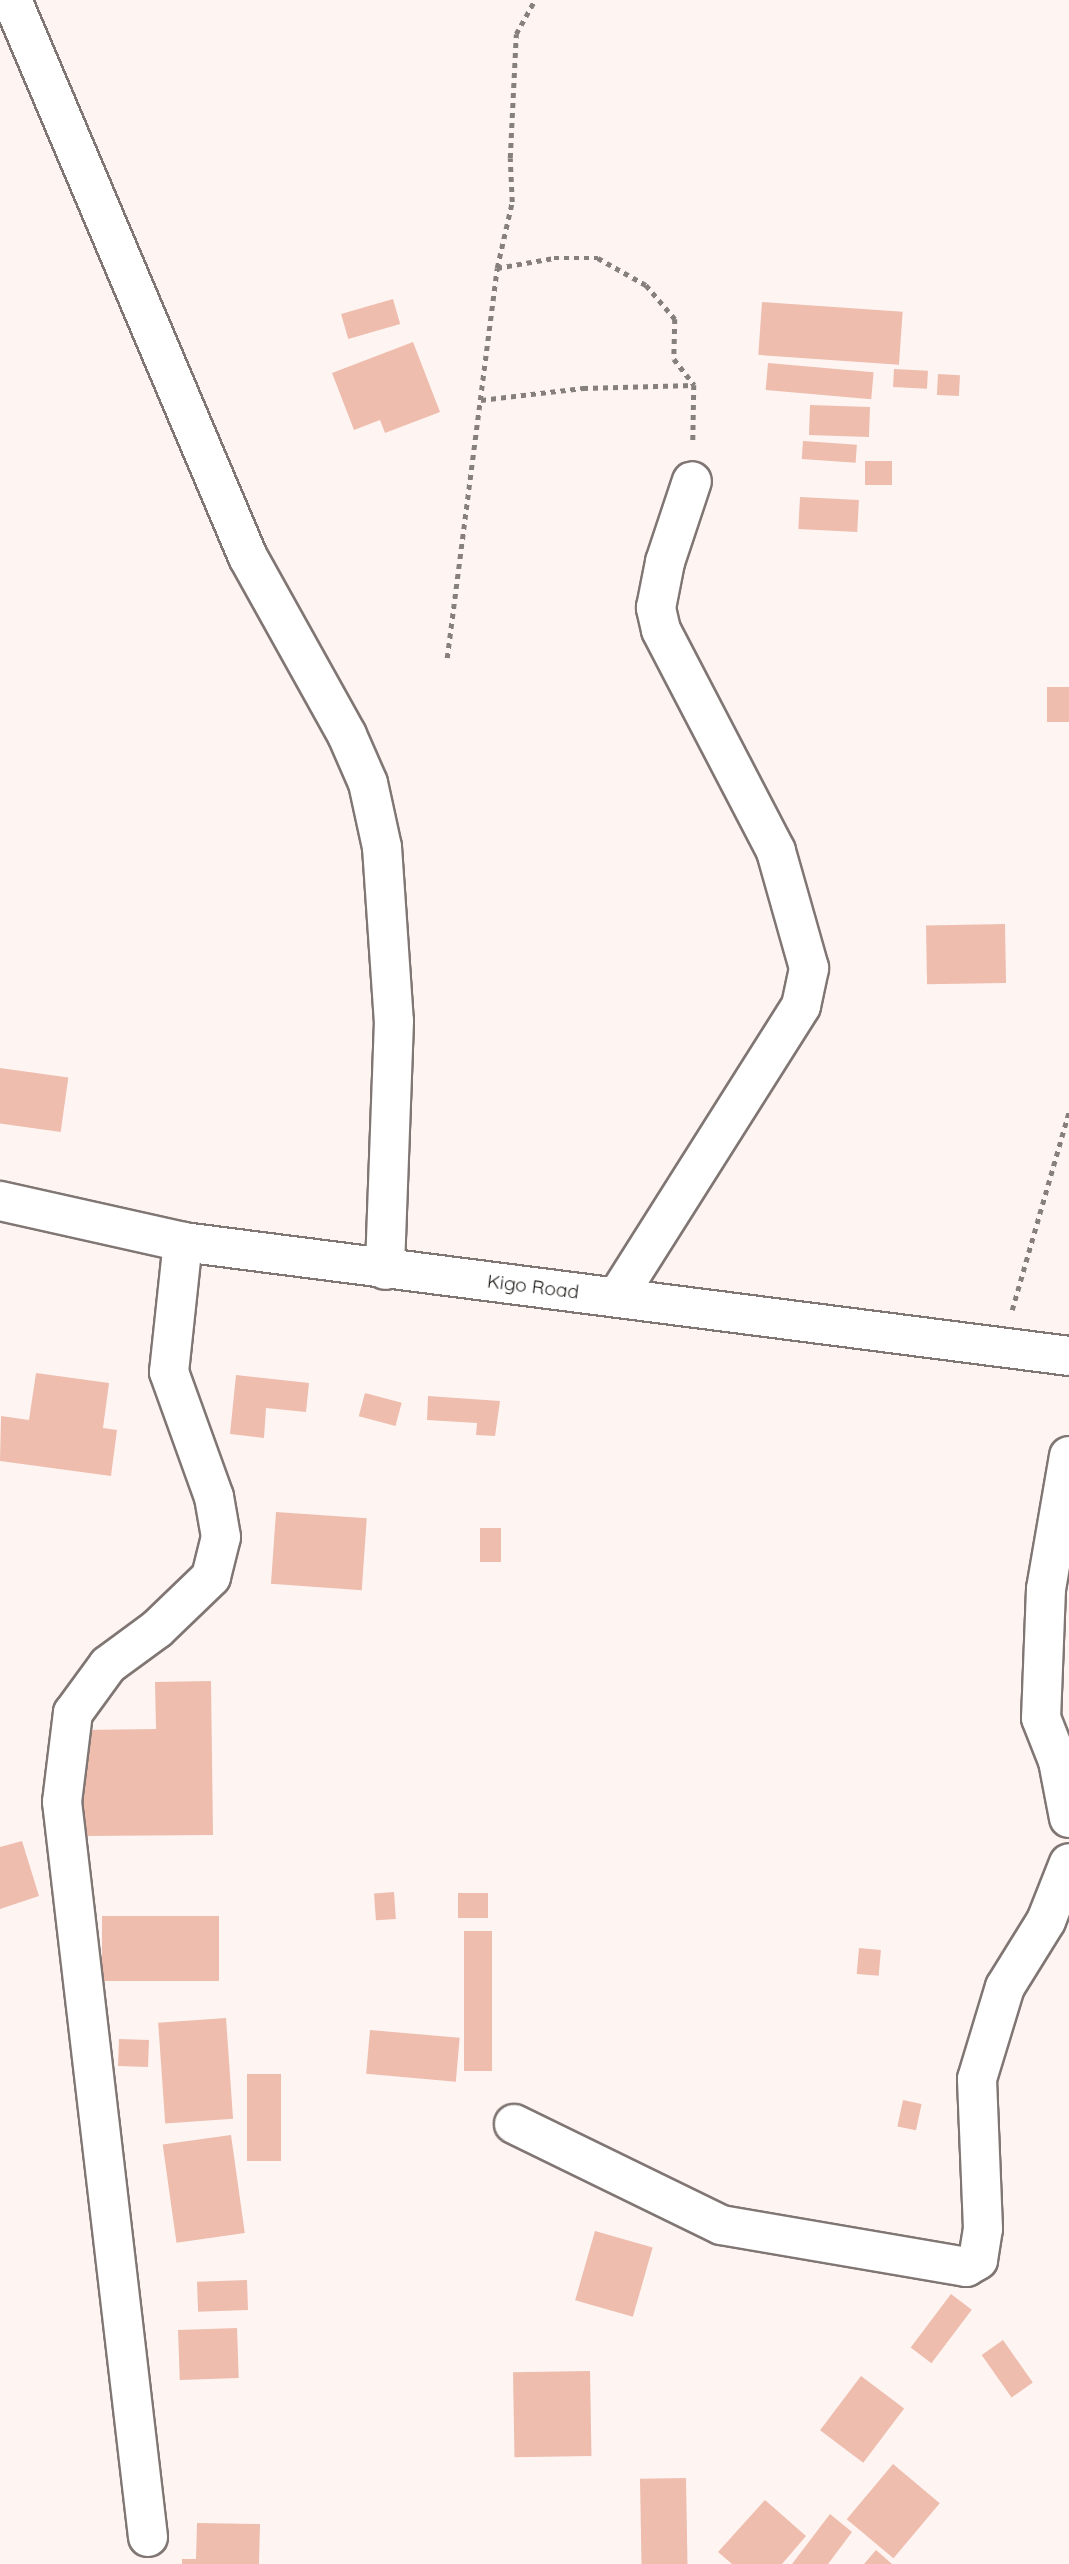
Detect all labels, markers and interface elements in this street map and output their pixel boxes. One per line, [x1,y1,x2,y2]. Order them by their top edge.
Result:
street label: Kigo Road [486,1270,580,1304]

